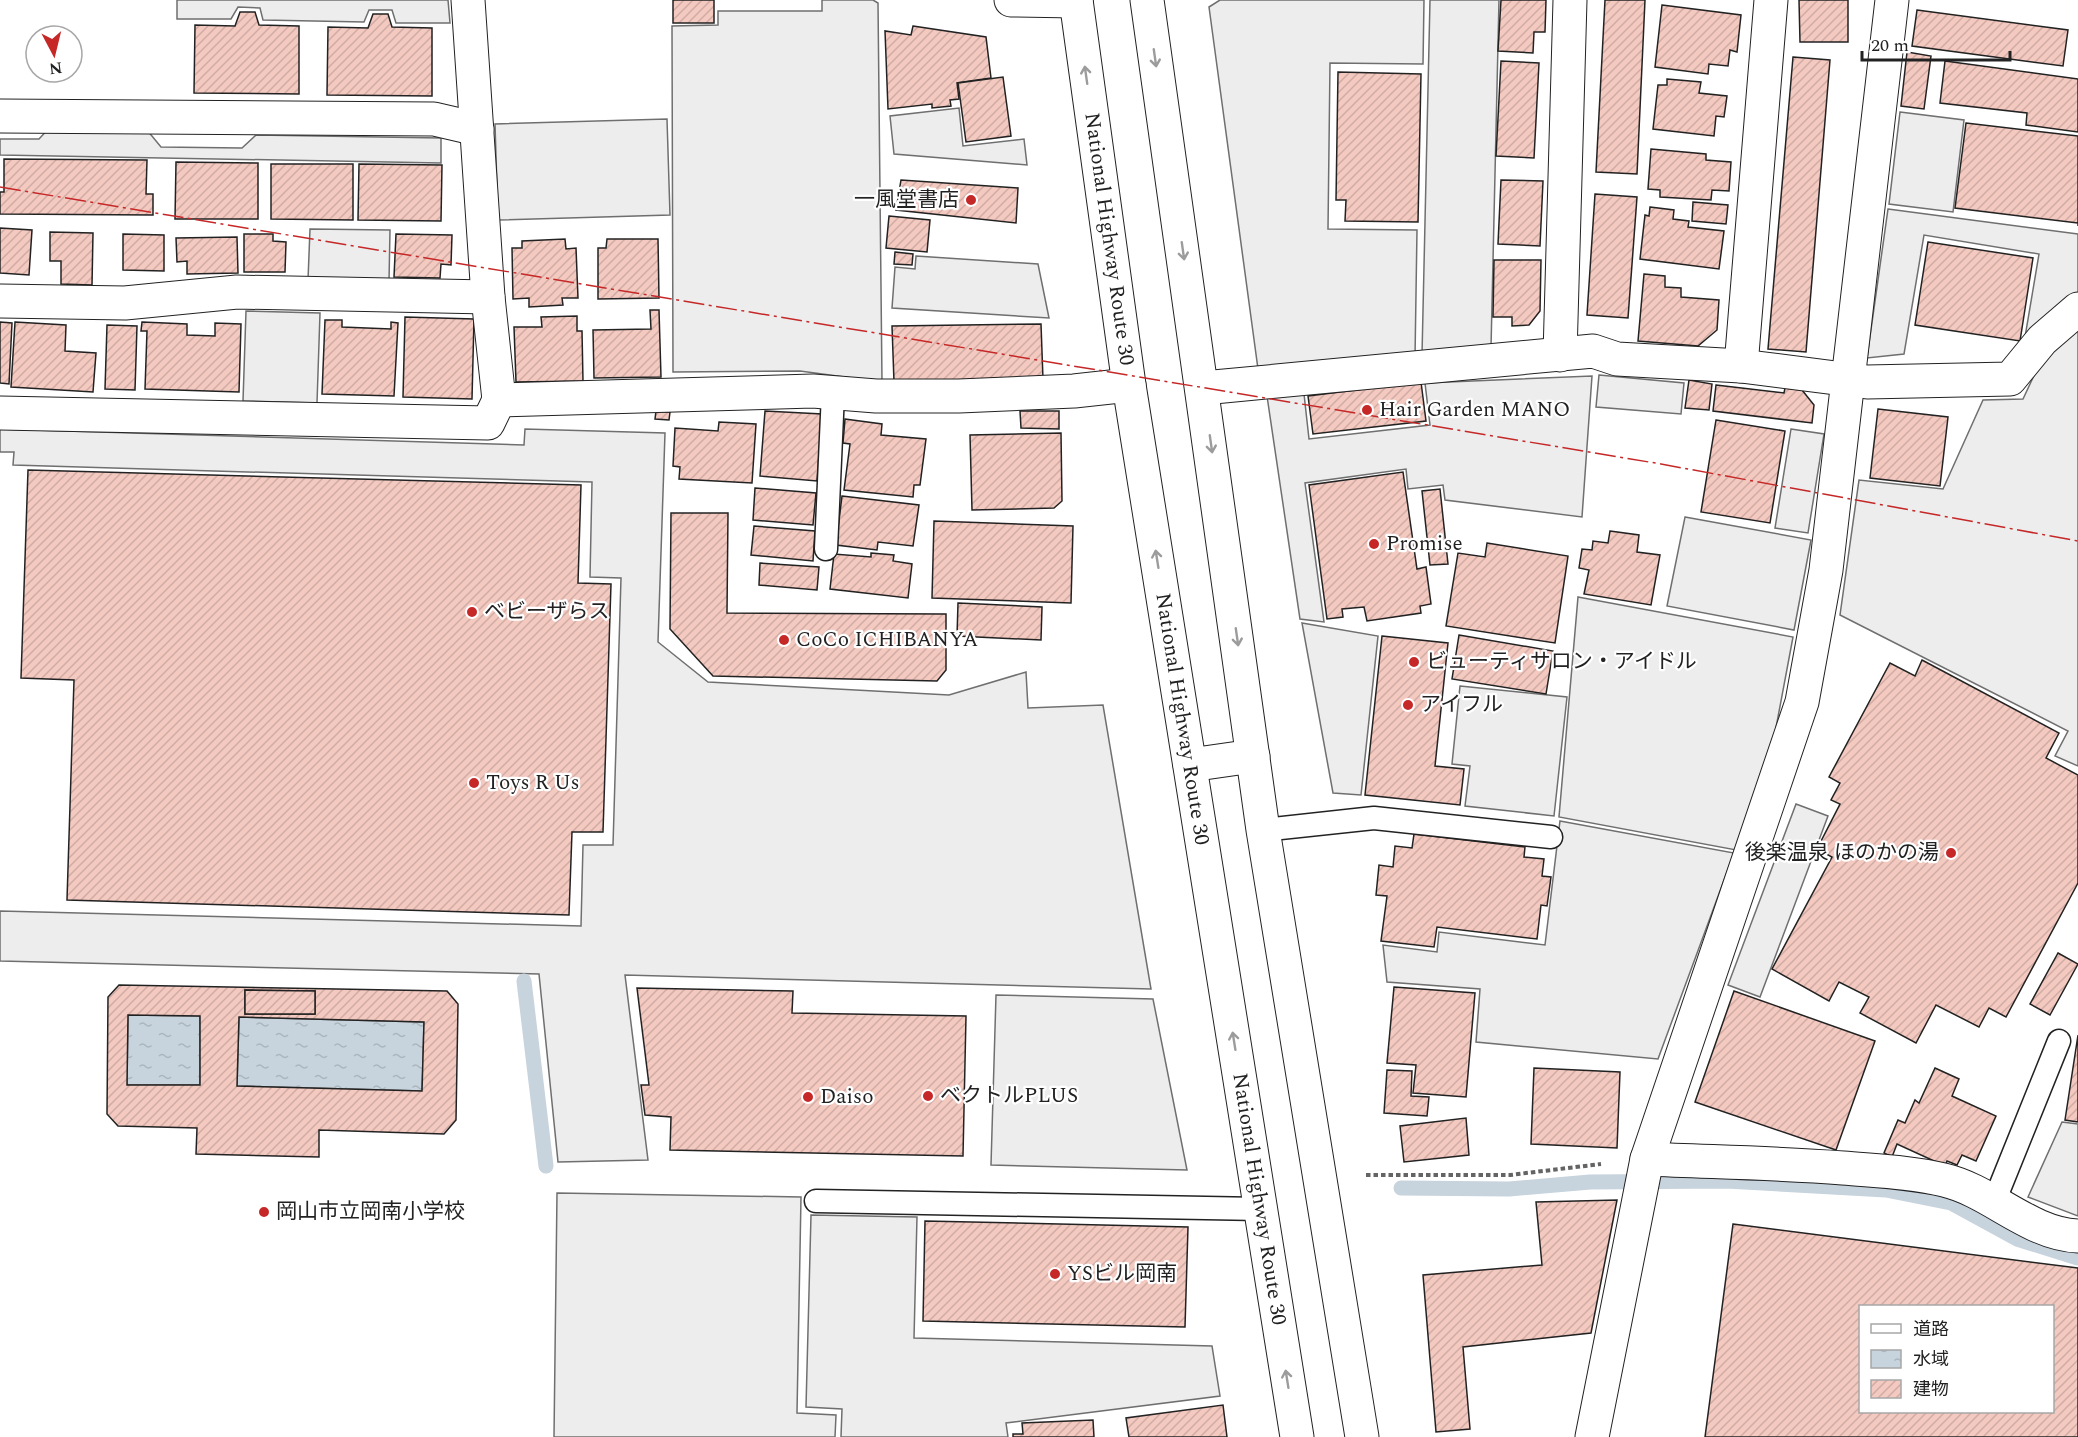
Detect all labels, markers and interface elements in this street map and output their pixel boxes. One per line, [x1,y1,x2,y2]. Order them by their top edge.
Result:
north arrow [24,24,84,84]
scale bar [1862,24,2010,62]
text: 20 m [1871,32,1909,59]
one-way arrow [1150,48,1161,67]
text: N [48,55,64,81]
one-way arrow [1081,65,1092,85]
street label: National Highway Route 30 [1075,111,1143,367]
place label: 一風堂書店 [854,184,959,216]
marker: 一風堂書店 [964,193,978,207]
one-way arrow [1178,240,1189,260]
place label: Hair Garden MANO [1379,394,1570,426]
marker: Hair Garden MANO [1360,403,1374,417]
one-way arrow [1205,434,1216,453]
place label: Promise [1386,528,1463,560]
marker: Promise [1367,537,1381,551]
one-way arrow [1151,549,1162,569]
street label: National Highway Route 30 [1146,591,1218,847]
place label: ベビーザらス [484,596,610,628]
marker: ベビーザらス [465,605,479,619]
place label: CoCo ICHIBANYA [796,624,978,656]
one-way arrow [1232,627,1243,647]
marker: CoCo ICHIBANYA [777,633,791,647]
place label: ビューティサロン・アイドル [1426,646,1697,678]
marker: ビューティサロン・アイドル [1407,655,1421,669]
place label: アイフル [1420,689,1503,721]
marker: アイフル [1401,698,1415,712]
place label: Toys R Us [486,767,580,799]
marker: Toys R Us [467,776,481,790]
place label: 後楽温泉 ほのかの湯 [1745,837,1939,869]
marker: 後楽温泉 ほのかの湯 [1944,846,1958,860]
one-way arrow [1228,1032,1239,1052]
street label: National Highway Route 30 [1223,1071,1295,1327]
place label: ベクトルPLUS [940,1080,1078,1112]
place label: Daiso [820,1081,874,1113]
marker: ベクトルPLUS [921,1089,935,1103]
marker: Daiso [801,1090,815,1104]
place label: 岡山市立岡南小学校 [276,1196,465,1228]
marker: 岡山市立岡南小学校 [257,1205,271,1219]
place label: YSビル岡南 [1067,1258,1177,1290]
marker: YSビル岡南 [1048,1267,1062,1281]
legend [1859,1305,2054,1413]
text: 道路 [1913,1316,1949,1343]
text: 水域 [1913,1346,1949,1373]
one-way arrow [1282,1370,1293,1390]
text: 建物 [1913,1376,1949,1403]

